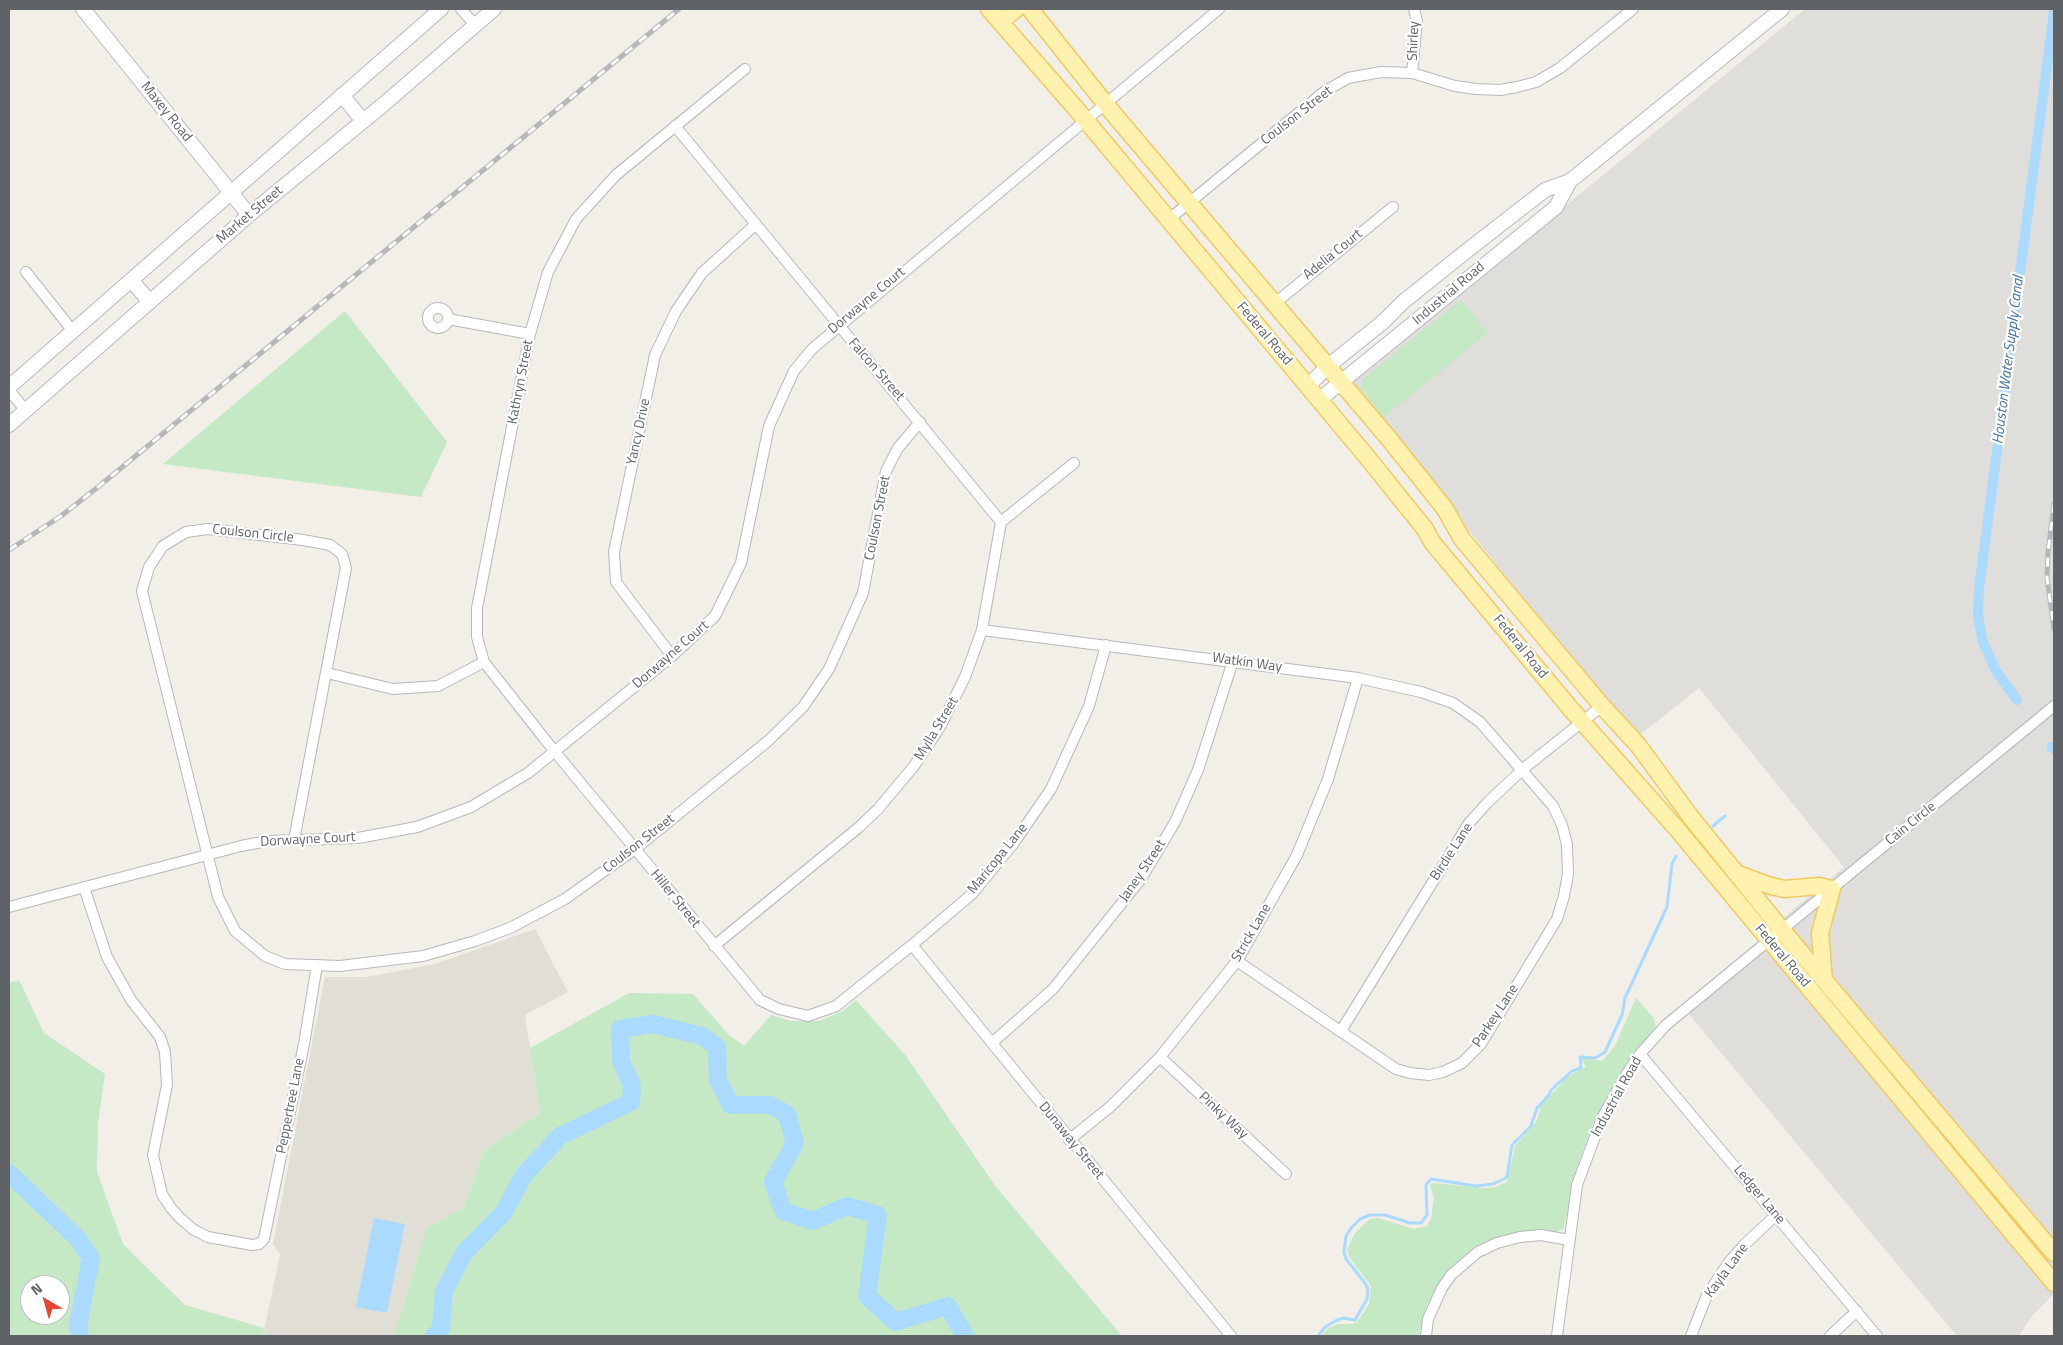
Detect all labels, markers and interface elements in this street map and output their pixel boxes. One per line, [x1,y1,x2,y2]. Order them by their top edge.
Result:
street label: Shirley [1405,21,1423,61]
street label: Maxey Road [137,79,195,145]
street label: Coulson Street [1258,83,1336,149]
street label: Market Street [213,182,287,248]
street label: Adelia Court [1300,226,1366,284]
street label: Industrial Road [1410,259,1488,329]
street label: Dorwayne Court [825,264,909,338]
water label: Houston Water Supply Canal [1990,275,2028,445]
street label: Federal Road [1233,299,1295,369]
street label: Falcon Street [844,335,908,405]
street label: Kathryn Street [505,338,537,426]
street label: Yancy Drive [624,397,654,467]
street label: Coulson Street [862,474,894,562]
street label: Coulson Circle [211,521,295,547]
street label: Federal Road [1489,612,1551,682]
street label: Dorwayne Court [630,617,712,693]
street label: Watkin Way [1211,650,1283,676]
street label: Mylla Street [911,694,963,764]
street label: Cain Circle [1882,799,1940,849]
street label: Coulson Street [600,811,678,877]
street label: Maricopa Lane [964,820,1032,898]
street label: Birdie Lane [1427,820,1477,884]
street label: Dorwayne Court [260,829,356,851]
street label: Janey Street [1116,837,1170,905]
street label: Hiller Street [646,866,704,932]
street label: Strick Lane [1229,901,1275,965]
street label: Federal Road [1751,921,1813,991]
street label: Parkey Lane [1469,981,1523,1051]
street label: Industrial Road [1588,1054,1646,1140]
street label: Peppertree Lane [273,1057,309,1155]
street label: Pinky Way [1195,1089,1251,1143]
street label: Dunaway Street [1035,1099,1107,1183]
street label: Ledger Lane [1730,1162,1788,1228]
street label: Kayla Lane [1702,1240,1752,1302]
north arrow [20,1275,70,1325]
text: N [26,1277,46,1300]

